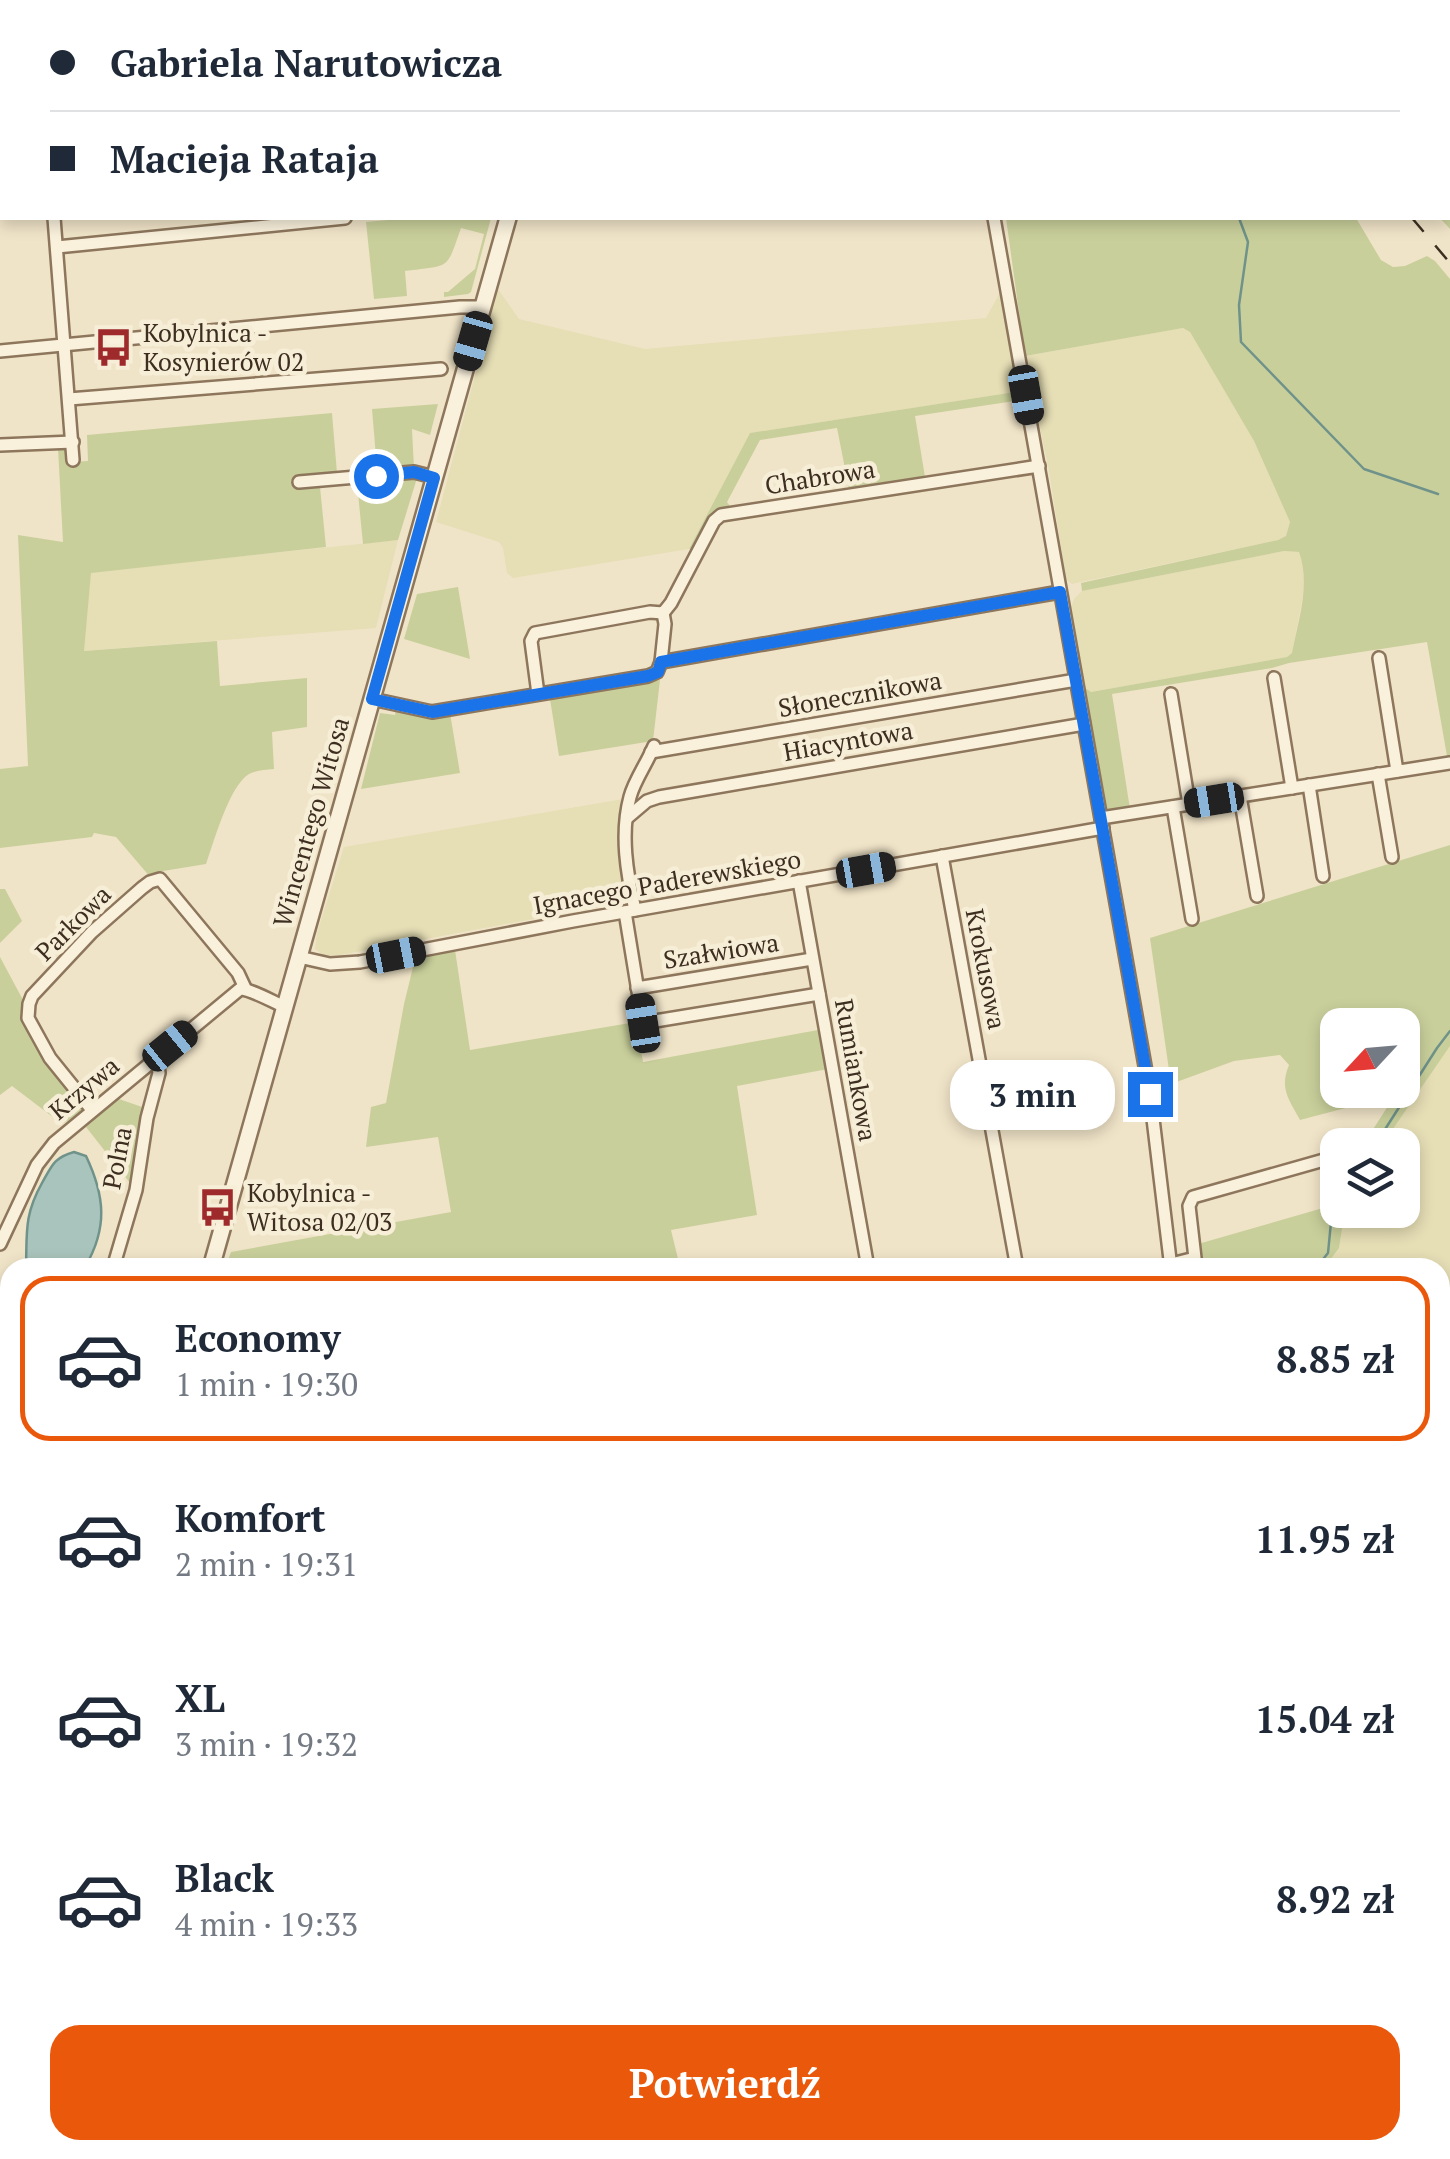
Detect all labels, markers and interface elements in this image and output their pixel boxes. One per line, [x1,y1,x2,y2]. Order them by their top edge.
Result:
text: Gabriela Narutowicza [110,38,502,88]
text: Macieja Rataja [110,134,379,184]
car [450,308,496,374]
place label: Kobylnica - Kosynierów 02 [143,316,304,378]
bus stop icon: Kobylnica - Kosynierów 02 [92,326,134,368]
car [1006,363,1046,427]
street label: Chabrowa [763,451,878,501]
route start [354,454,399,499]
street label: Słonecznikowa [776,663,945,724]
street label: Wincentego Witosa [265,713,356,931]
street label: Hiacyntowa [780,713,916,768]
car [1182,780,1246,820]
street label: Ignacego Paderewskiego [530,842,803,921]
car [834,850,898,890]
street label: Parkowa [28,877,118,968]
street label: Krokusowa [959,906,1014,1032]
street label: Szałwiowa [661,925,781,976]
car [364,935,428,975]
car [623,991,663,1055]
street label: Rumiankowa [828,996,885,1144]
north arrow [1320,1008,1420,1108]
map controls [1320,1008,1420,1228]
car [137,1015,203,1077]
street label: Krzywa [42,1048,126,1127]
callout: 3 min [950,1059,1115,1129]
route end [1128,1072,1173,1117]
text: 3 min [989,1074,1076,1116]
street label: Polna [94,1123,139,1192]
button: layers [1320,1128,1420,1228]
place label: Kobylnica - Witosa 02/03 [247,1176,392,1238]
bus stop icon: Kobylnica - Witosa 02/03 [196,1186,238,1228]
text: Economy [175,1313,341,1363]
icon: car [55,1314,145,1404]
text: 8.85 zł [1276,1334,1395,1384]
text: 1 min · 19:30 [175,1363,358,1405]
text: Komfort [175,1493,326,1543]
icon: car [55,1494,145,1584]
text: 11.95 zł [1255,1514,1395,1564]
text: 2 min · 19:31 [175,1543,358,1585]
text: XL [175,1673,225,1723]
icon: car [55,1674,145,1764]
text: 15.04 zł [1255,1694,1395,1744]
text: 3 min · 19:32 [175,1723,358,1765]
text: Black [175,1853,274,1903]
icon: car [55,1854,145,1944]
text: 8.92 zł [1276,1874,1395,1924]
text: 4 min · 19:33 [175,1903,358,1945]
button: Potwierdź [50,2025,1400,2140]

